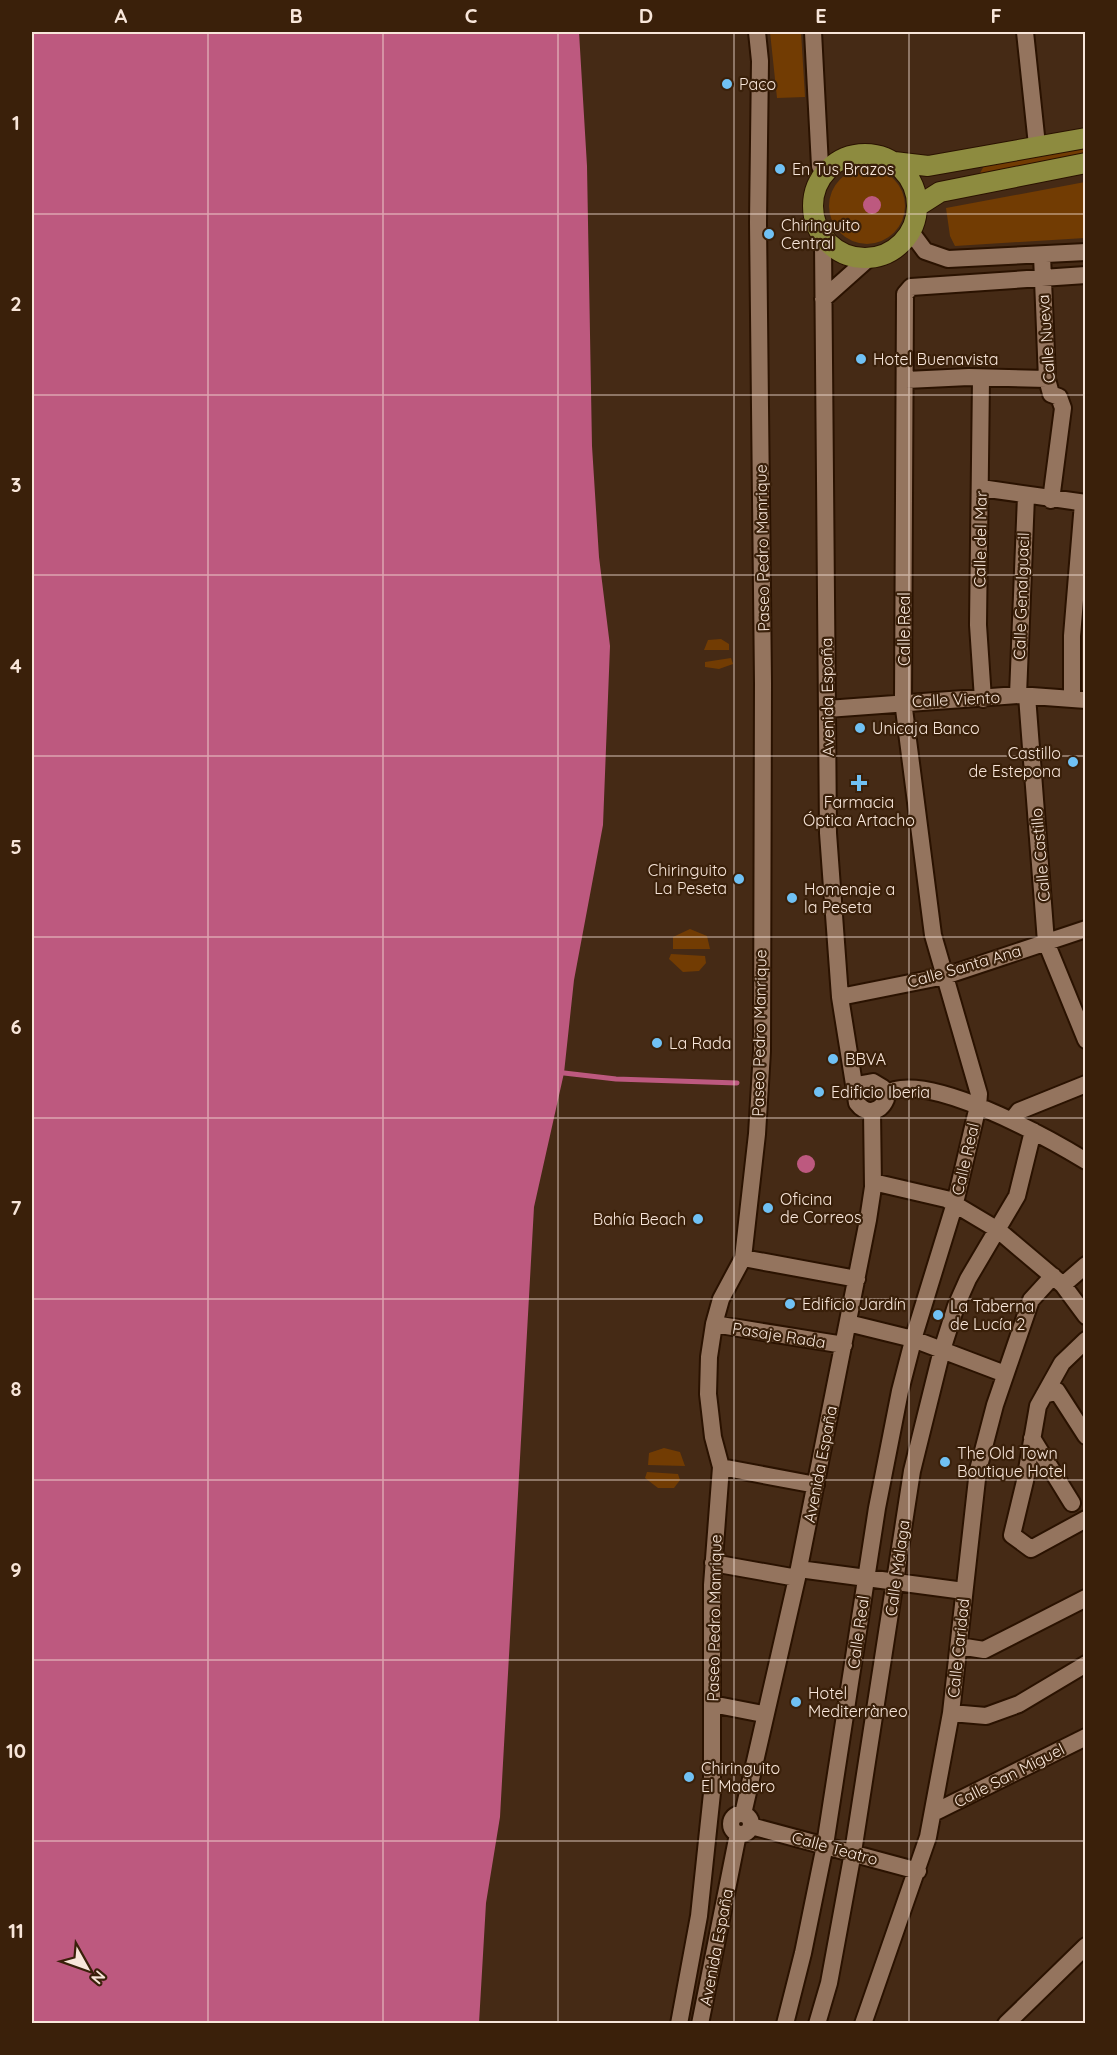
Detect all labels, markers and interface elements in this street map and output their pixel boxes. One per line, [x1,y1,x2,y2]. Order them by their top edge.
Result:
text: A [115,3,128,28]
text: B [289,3,303,28]
text: C [465,3,478,28]
text: D [639,3,653,28]
text: E [815,3,827,28]
text: F [990,3,1002,28]
place label: Paco [739,74,776,94]
marker: Paco [720,77,734,91]
text: 1 [12,110,20,135]
place label: En Tus Brazos [792,159,894,179]
marker: En Tus Brazos [773,162,787,176]
place label: Chiringuito Central [781,215,860,253]
marker: Chiringuito Central [762,227,776,241]
text: 2 [10,291,22,316]
street label: Calle Nueva [1033,294,1059,384]
place label: Hotel Buenavista [873,349,998,369]
marker: Hotel Buenavista [854,352,868,366]
street label: Paseo Pedro Manrique [751,464,773,632]
text: 3 [11,472,21,497]
street label: Calle del Mar [969,491,991,587]
street label: Calle Genalguacil [1009,532,1033,660]
street label: Calle Real [894,592,914,666]
street label: Avenida España [816,637,838,757]
text: 4 [10,653,22,678]
street label: Calle Viento [911,687,1001,711]
place label: Unicaja Banco [872,718,980,738]
marker: Unicaja Banco [853,721,867,735]
place label: Castillo de Estepona [969,743,1061,781]
marker: Castillo de Estepona [1066,755,1080,769]
marker: Farmacia Óptica Artacho [852,776,866,790]
place label: Farmacia Óptica Artacho [803,792,915,830]
street label: Calle Castillo [1026,807,1054,903]
text: 5 [10,834,22,859]
place label: Chiringuito La Peseta [648,860,727,898]
marker: Chiringuito La Peseta [732,872,746,886]
place label: Homenaje a la Peseta [804,879,895,917]
marker: Homenaje a la Peseta [785,891,799,905]
street label: Calle Santa Ana [905,940,1023,992]
street label: Paseo Pedro Manrique [748,949,770,1117]
text: 6 [10,1014,22,1039]
place label: La Rada [669,1033,731,1053]
marker: La Rada [650,1036,664,1050]
place label: BBVA [845,1049,886,1069]
marker: BBVA [826,1052,840,1066]
place label: Edificio Iberia [831,1082,930,1102]
marker: Edificio Iberia [812,1085,826,1099]
street label: Calle Real [947,1121,983,1197]
place label: Oficina de Correos [780,1189,861,1227]
text: 7 [11,1195,22,1220]
marker: Oficina de Correos [761,1201,775,1215]
place label: Bahía Beach [593,1209,686,1229]
marker: Bahía Beach [691,1212,705,1226]
place label: Edificio Jardín [802,1294,906,1314]
place label: La Taberna de Lucía 2 [950,1296,1034,1334]
marker: Edificio Jardín [783,1297,797,1311]
marker: La Taberna de Lucía 2 [931,1308,945,1322]
street label: Pasaje Rada [731,1318,827,1352]
text: 8 [11,1376,22,1401]
street label: Avenida España [799,1404,841,1524]
place label: The Old Town Boutique Hotel [957,1443,1066,1481]
marker: The Old Town Boutique Hotel [938,1455,952,1469]
street label: Calle Málaga [880,1519,914,1617]
street label: Paseo Pedro Manrique [703,1534,725,1702]
text: 9 [10,1557,22,1582]
street label: Calle Real [843,1594,873,1670]
street label: Calle Caridad [943,1597,973,1699]
place label: Hotel Mediterràneo [808,1683,908,1721]
marker: Hotel Mediterràneo [789,1695,803,1709]
text: 10 [6,1738,26,1763]
street label: Calle San Miguel [950,1739,1068,1811]
place label: Chiringuito El Madero [701,1758,780,1796]
marker: Chiringuito El Madero [682,1770,696,1784]
street label: Calle Teatro [790,1827,880,1869]
street label: Avenida España [695,1887,737,2007]
text: 11 [8,1918,24,1943]
north arrow [57,1938,117,1998]
text: N [87,1967,110,1989]

